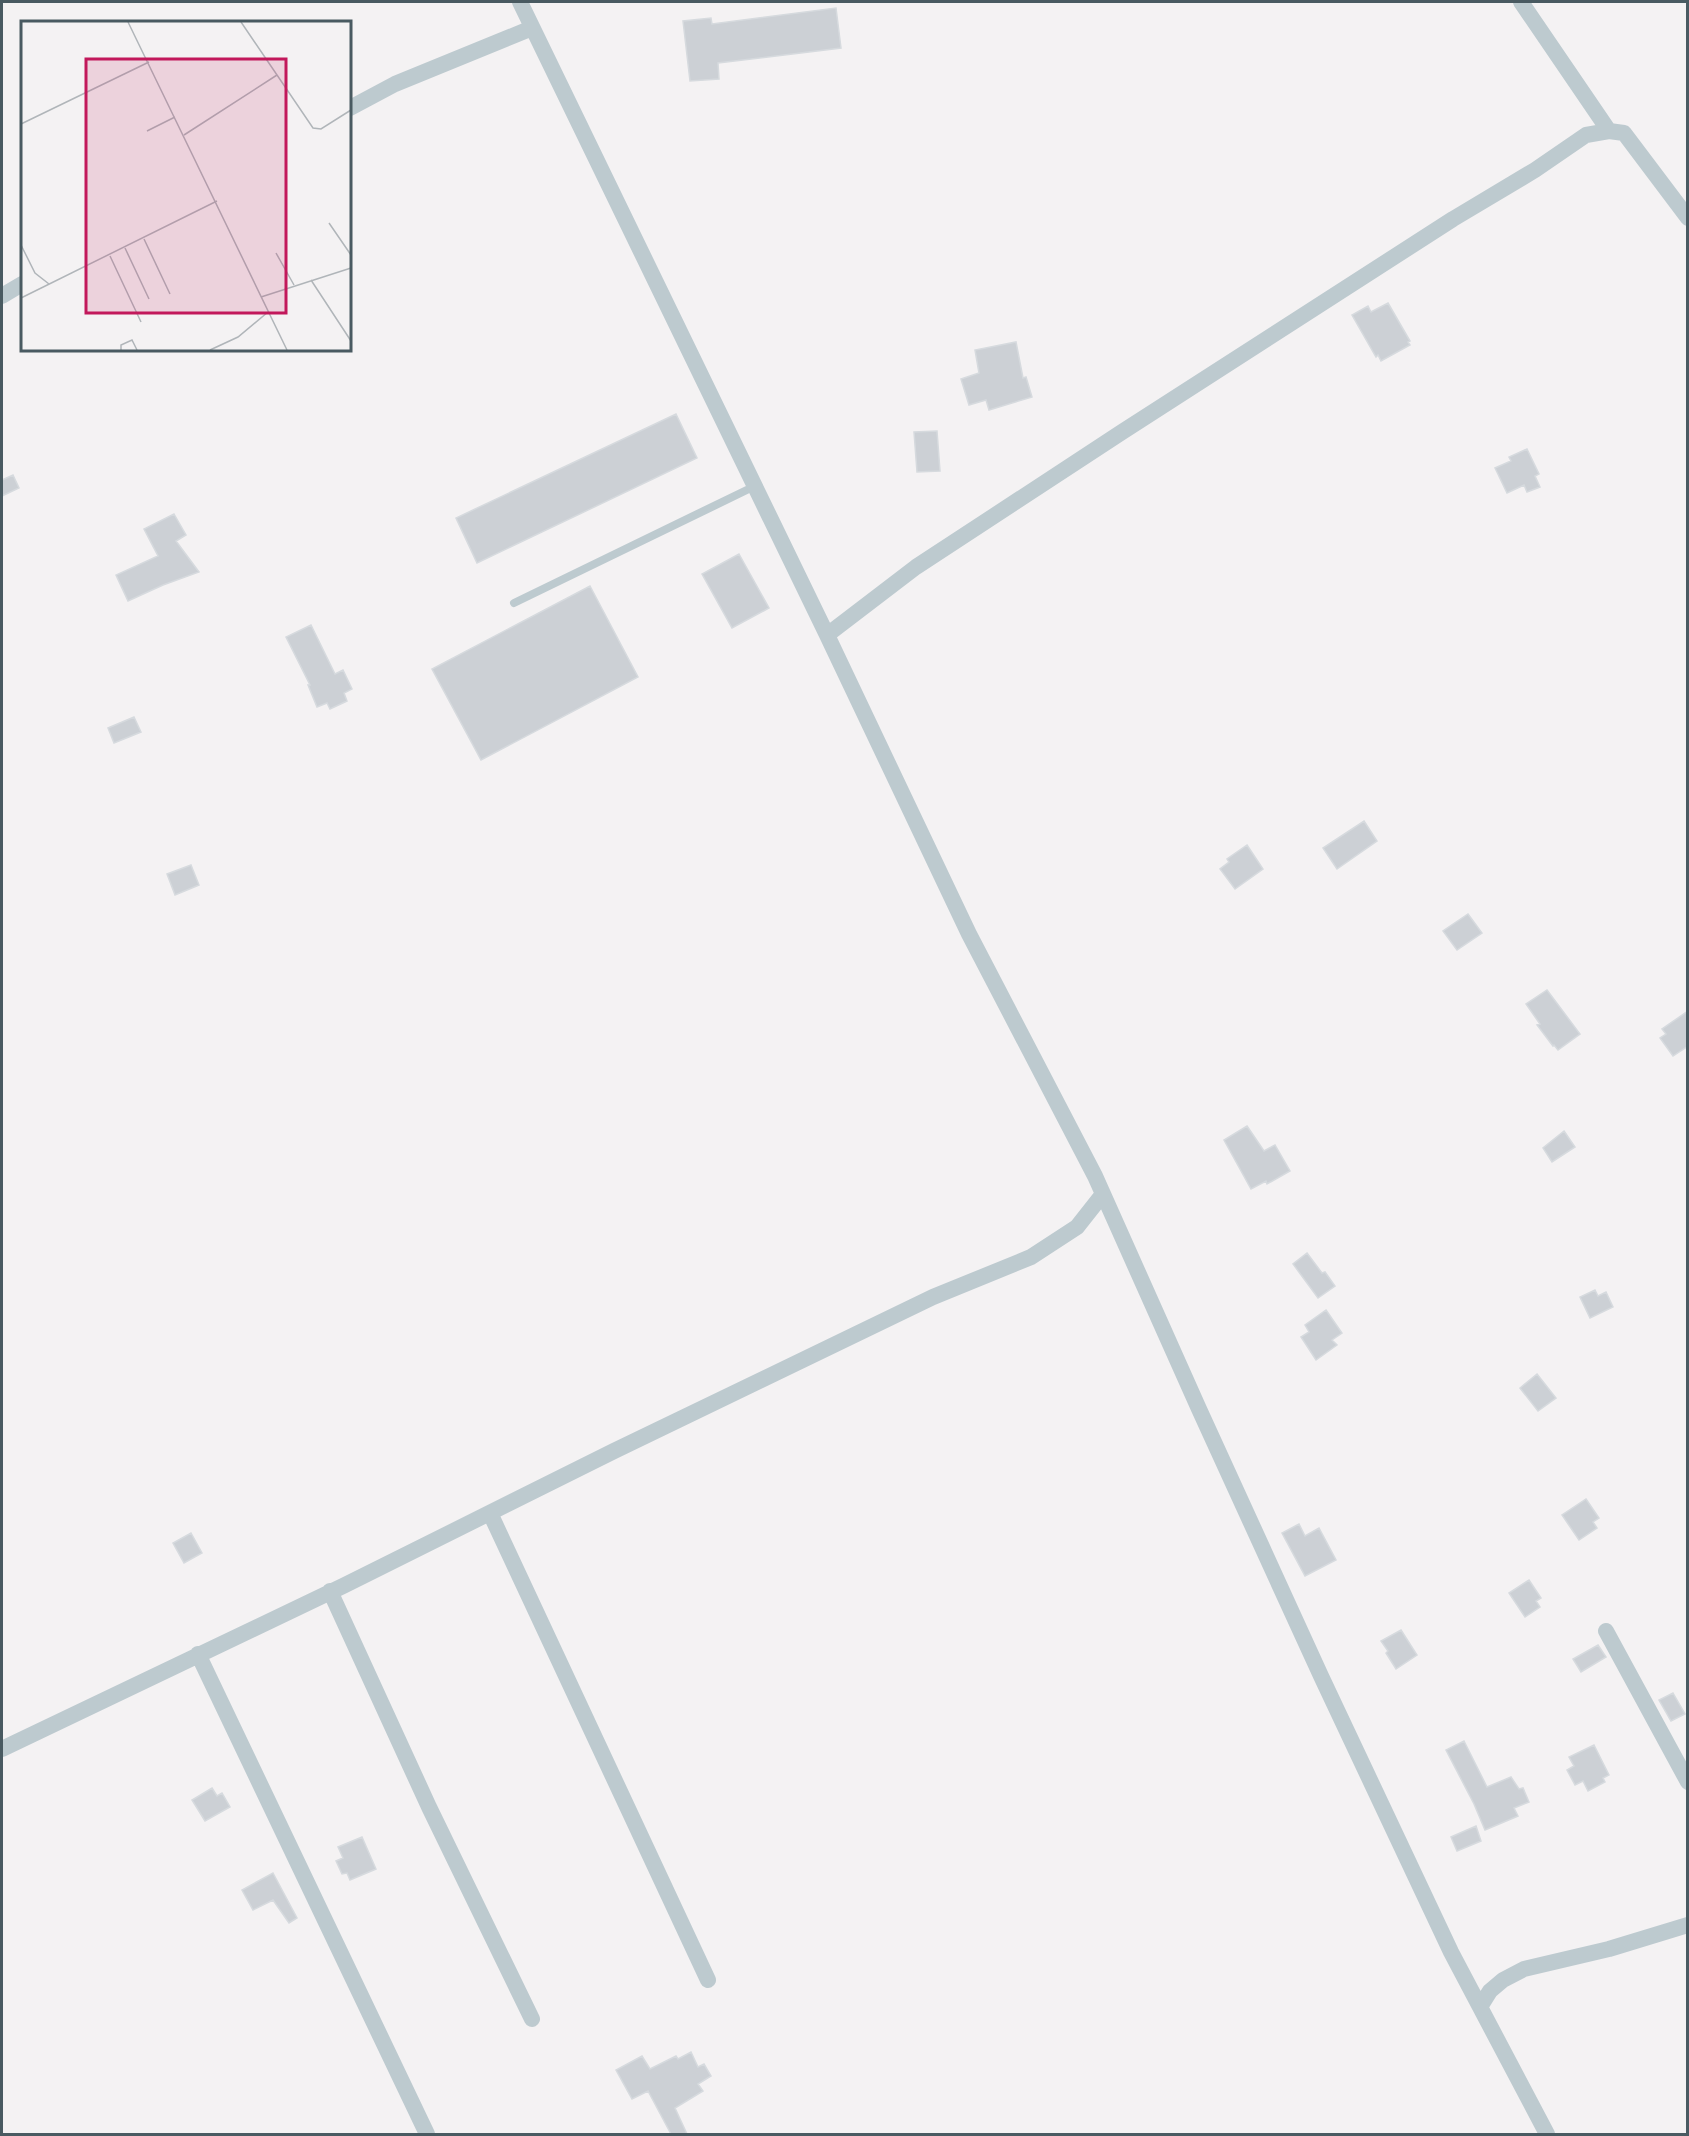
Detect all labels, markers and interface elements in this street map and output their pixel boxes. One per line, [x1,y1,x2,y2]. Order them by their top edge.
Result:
inset map [21,21,351,351]

